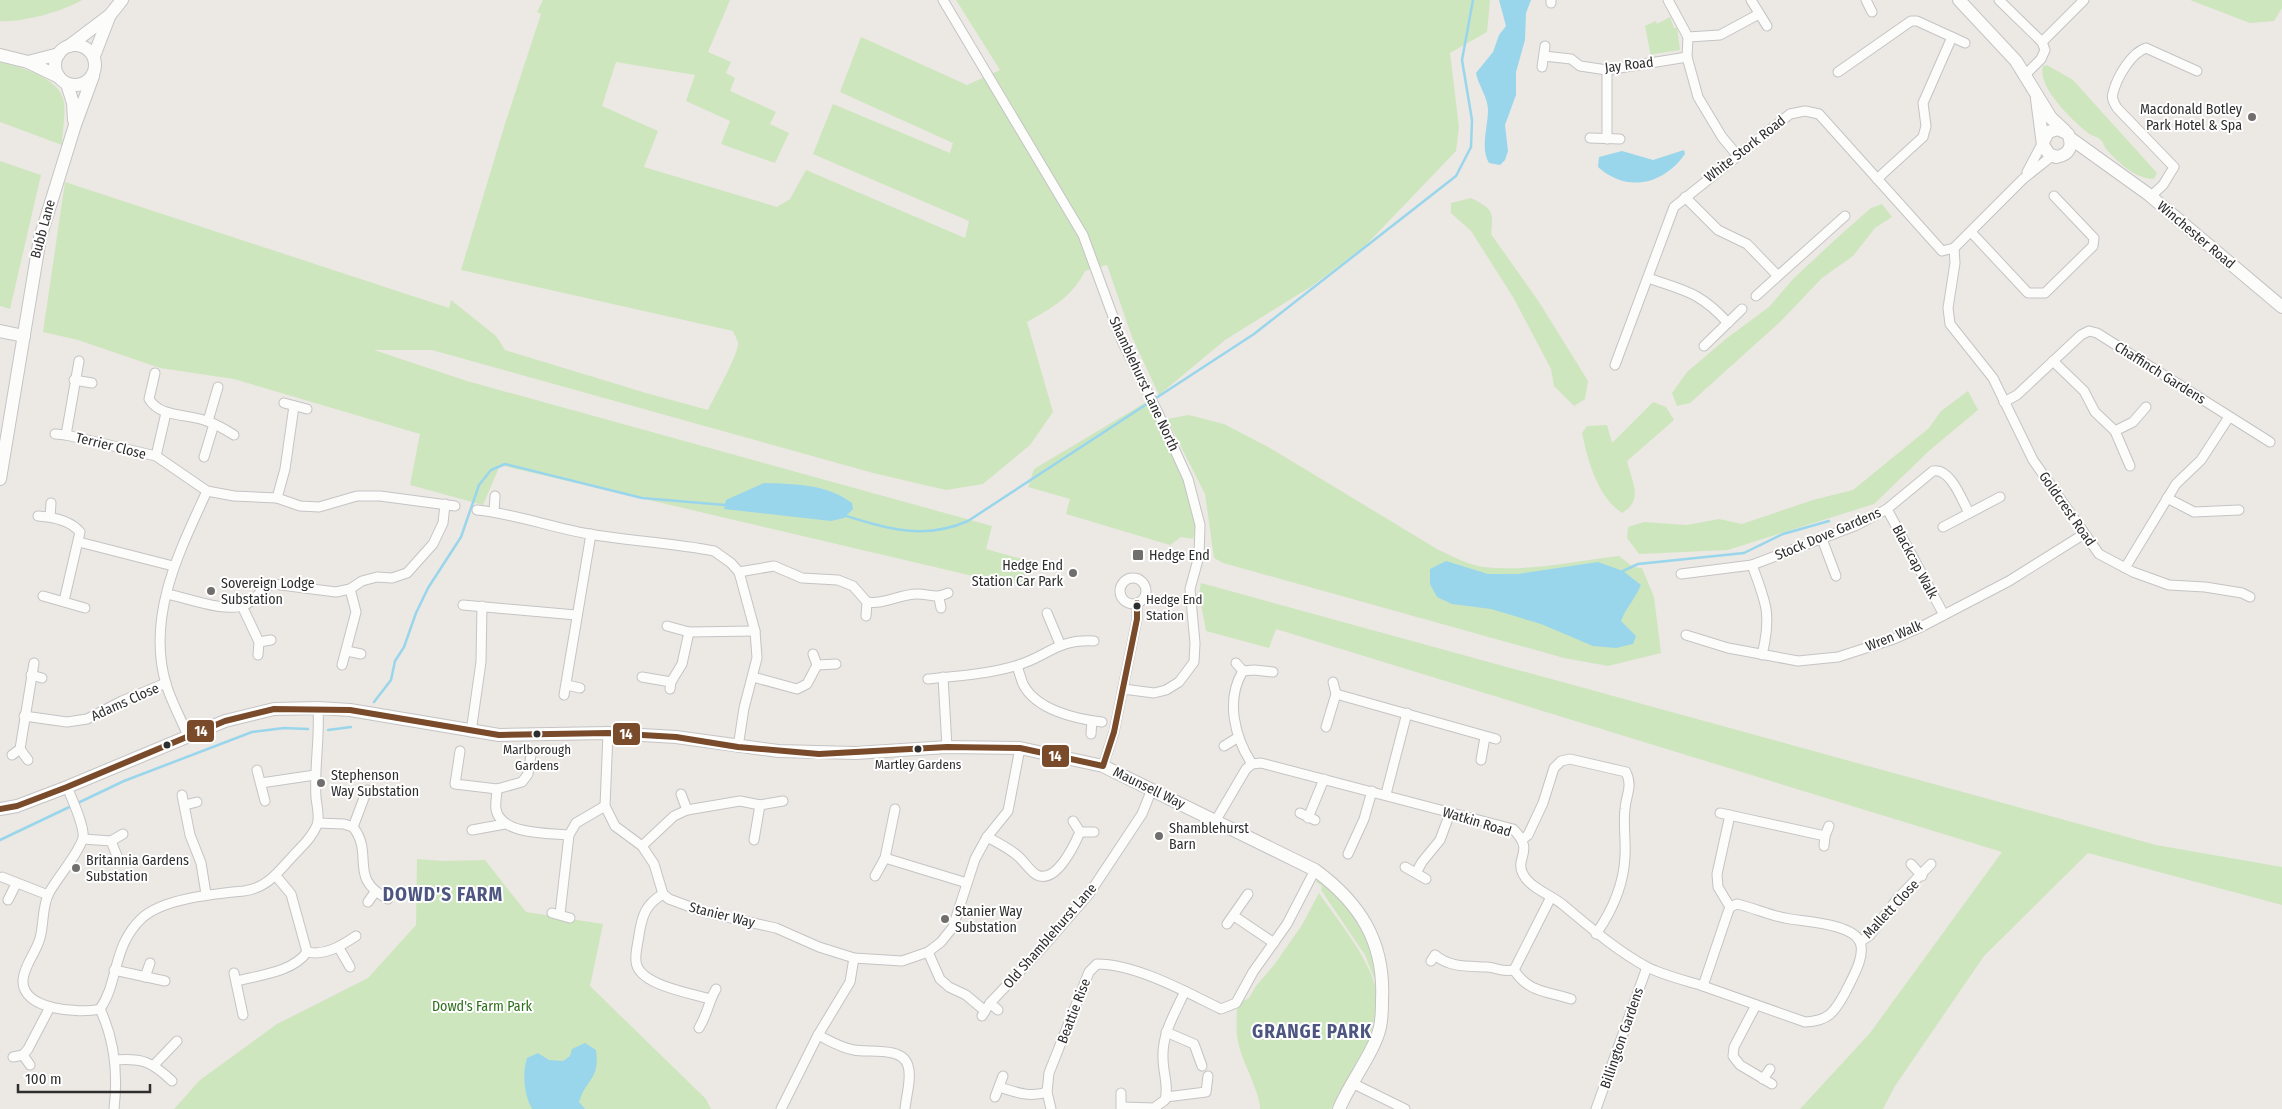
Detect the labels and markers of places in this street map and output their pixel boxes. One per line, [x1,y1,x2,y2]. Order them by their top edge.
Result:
place label: Macdonald Botley Park Hotel & Spa [2140,101,2243,134]
marker: Macdonald Botley Park Hotel & Spa [2246,111,2258,123]
place label: Hedge End [1149,547,1210,564]
marker: Hedge End [1131,548,1145,562]
place label: Hedge End Station Car Park [972,557,1063,590]
marker: Hedge End Station Car Park [1067,567,1079,579]
place label: Sovereign Lodge Substation [221,575,315,608]
marker: Sovereign Lodge Substation [205,585,217,597]
place label: Hedge End Station [1146,592,1202,623]
marker: Hedge End Station [1132,601,1142,611]
marker: Marlborough Gardens [532,729,542,739]
unlabelled marker [162,740,172,750]
place label: Marlborough Gardens [503,742,571,773]
marker: Martley Gardens [913,744,923,754]
place label: Martley Gardens [875,757,962,772]
place label: Stephenson Way Substation [331,767,419,800]
marker: Stephenson Way Substation [315,777,327,789]
place label: Shamblehurst Barn [1169,820,1249,853]
marker: Shamblehurst Barn [1153,830,1165,842]
place label: Britannia Gardens Substation [86,852,189,885]
marker: Britannia Gardens Substation [70,862,82,874]
place label: Stanier Way Substation [955,903,1023,936]
marker: Stanier Way Substation [939,913,951,925]

